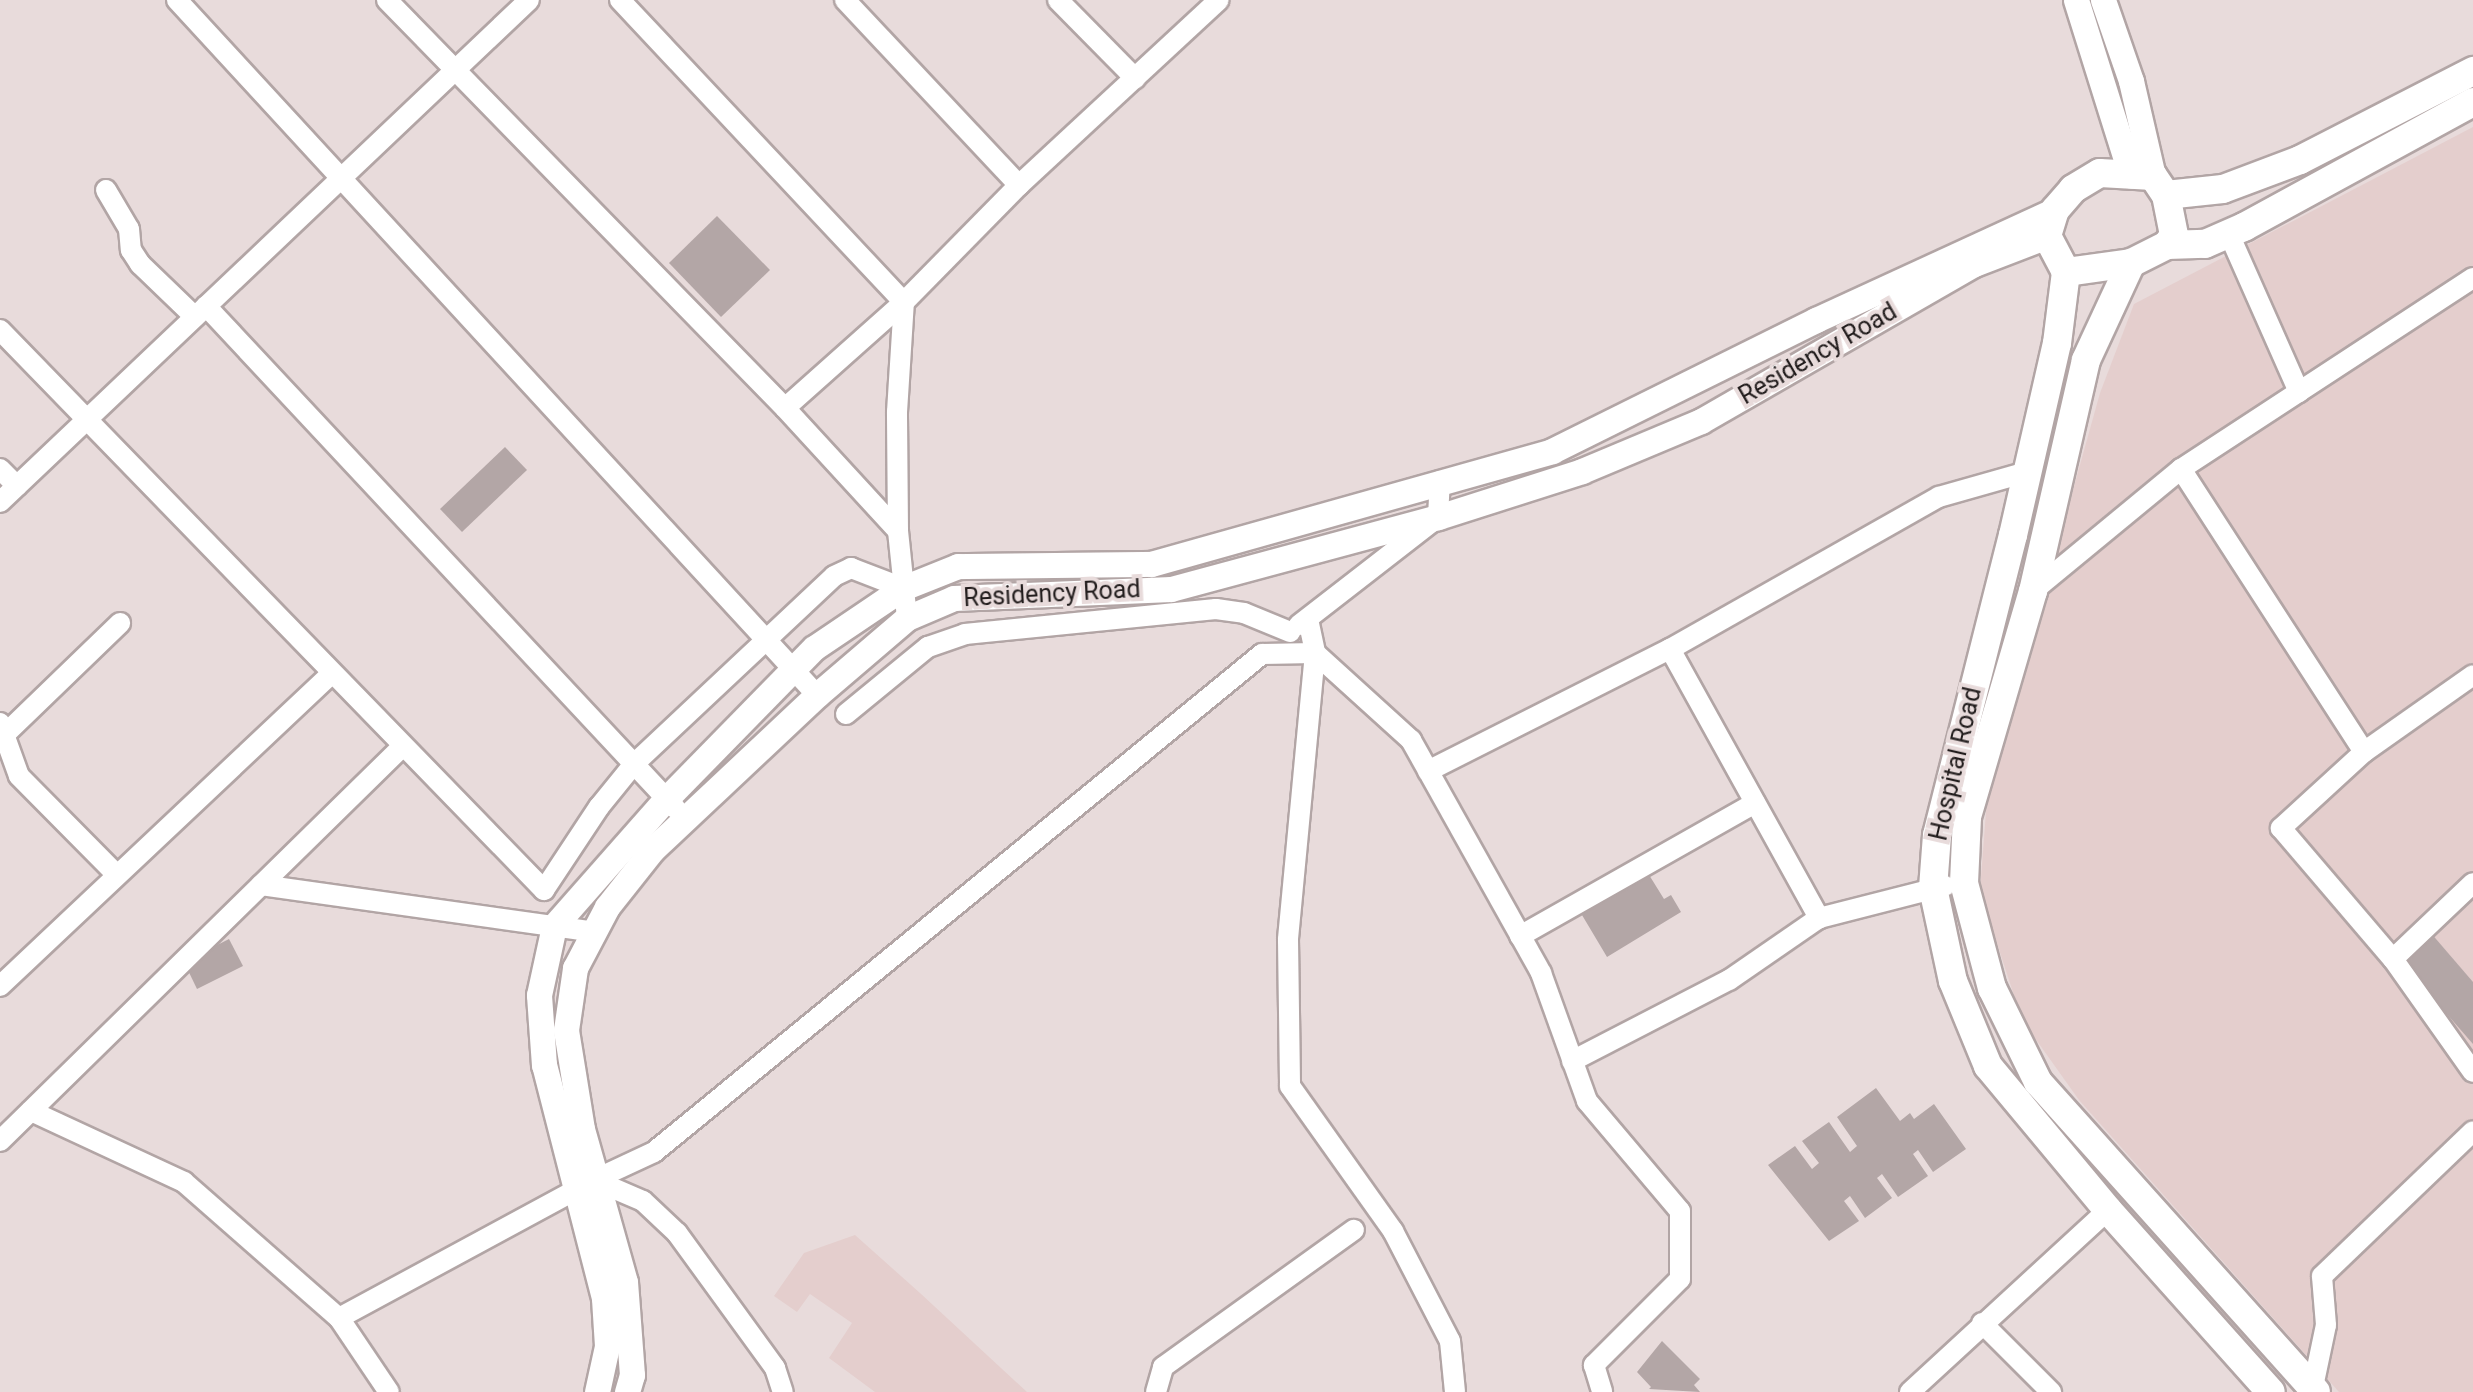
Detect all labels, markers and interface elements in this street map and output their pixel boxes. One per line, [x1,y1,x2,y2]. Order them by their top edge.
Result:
street label: Residency Road [1734,297,1902,411]
street label: Residency Road [963,574,1141,614]
street label: Hospital Road [1924,684,1988,844]

